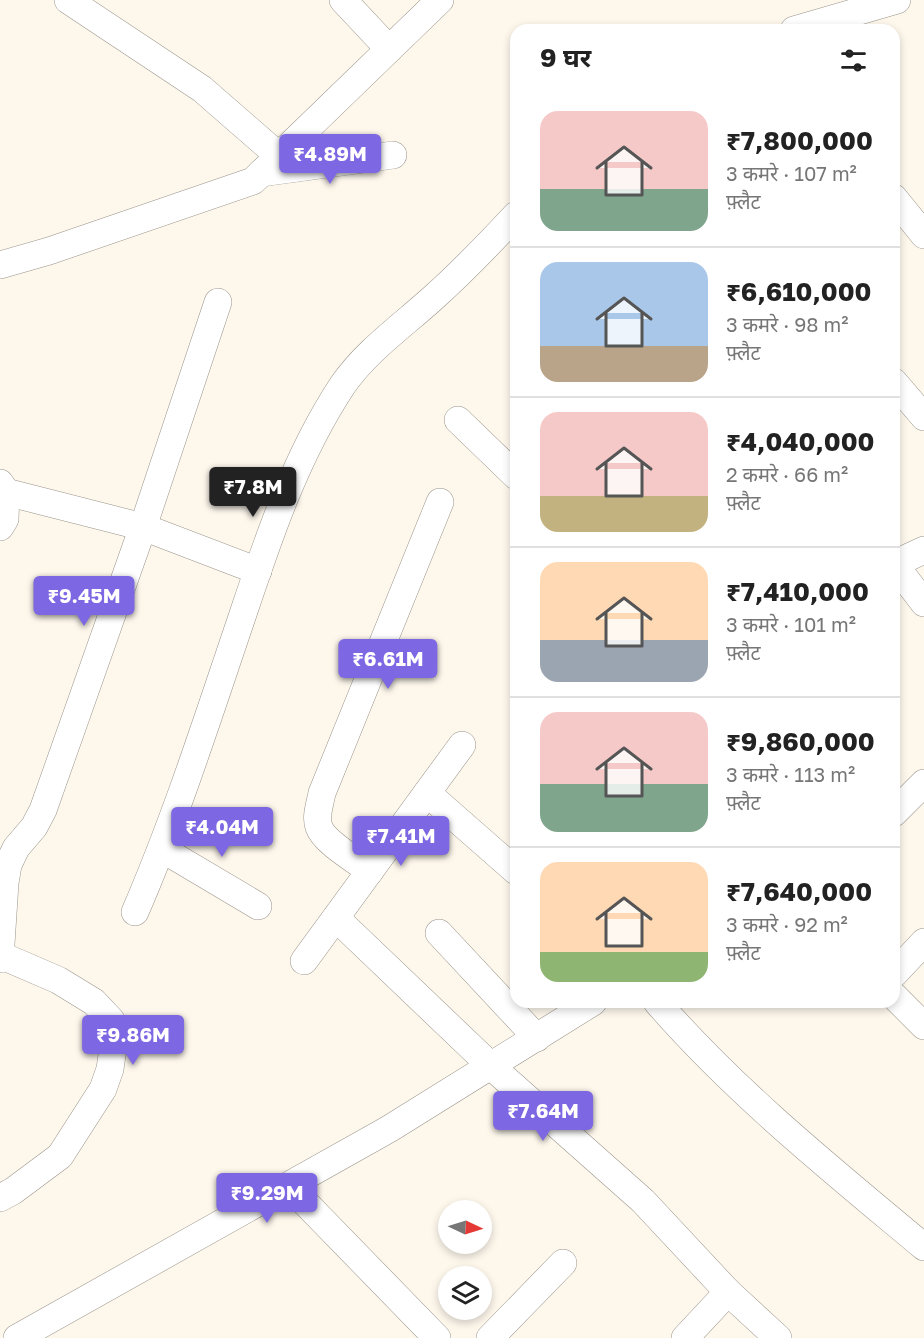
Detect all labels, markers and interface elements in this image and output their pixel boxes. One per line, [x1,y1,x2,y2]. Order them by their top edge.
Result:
text: 9 घर [540,42,591,73]
icon: filters [837,44,870,77]
text: ₹7,800,000 [726,125,873,156]
pin: ₹4.89M [281,134,379,185]
icon: home [588,135,660,207]
text: ₹4.89M [293,141,367,165]
text: 3 कमरे · 107 m² [726,161,857,185]
text: फ़्लैट [726,189,761,213]
text: ₹6,610,000 [726,276,872,307]
icon: home [588,286,660,358]
text: 3 कमरे · 98 m² [726,312,848,336]
text: फ़्लैट [726,340,761,364]
text: ₹4,040,000 [726,426,875,457]
icon: home [588,436,660,508]
text: 2 कमरे · 66 m² [726,462,848,486]
pin: ₹7.8M [211,467,295,518]
text: ₹7.8M [223,474,283,498]
text: फ़्लैट [726,490,761,514]
pin: ₹9.45M [35,576,133,627]
text: ₹7,410,000 [726,576,869,607]
text: ₹9.45M [47,583,121,607]
icon: home [588,586,660,658]
text: 3 कमरे · 101 m² [726,612,856,636]
pin: ₹6.61M [339,639,437,690]
text: फ़्लैट [726,640,761,664]
text: ₹6.61M [352,646,424,670]
text: ₹9,860,000 [726,726,875,757]
icon: home [588,736,660,808]
text: 3 कमरे · 113 m² [726,762,855,786]
text: फ़्लैट [726,790,761,814]
pin: ₹4.04M [173,807,271,858]
text: ₹4.04M [185,814,259,838]
pin: ₹7.41M [352,816,450,867]
text: ₹7.41M [366,823,436,847]
text: ₹7,640,000 [726,876,872,907]
icon: home [588,886,660,958]
text: 3 कमरे · 92 m² [726,912,848,936]
text: फ़्लैट [726,940,761,964]
pin: ₹9.86M [84,1015,182,1066]
text: ₹9.86M [96,1022,170,1046]
pin: ₹7.64M [494,1091,592,1142]
text: ₹7.64M [507,1098,579,1122]
pin: ₹9.29M [218,1173,316,1224]
text: ₹9.29M [230,1180,304,1204]
north arrow [438,1200,492,1254]
map controls [438,1200,492,1320]
button: layers [438,1266,492,1320]

